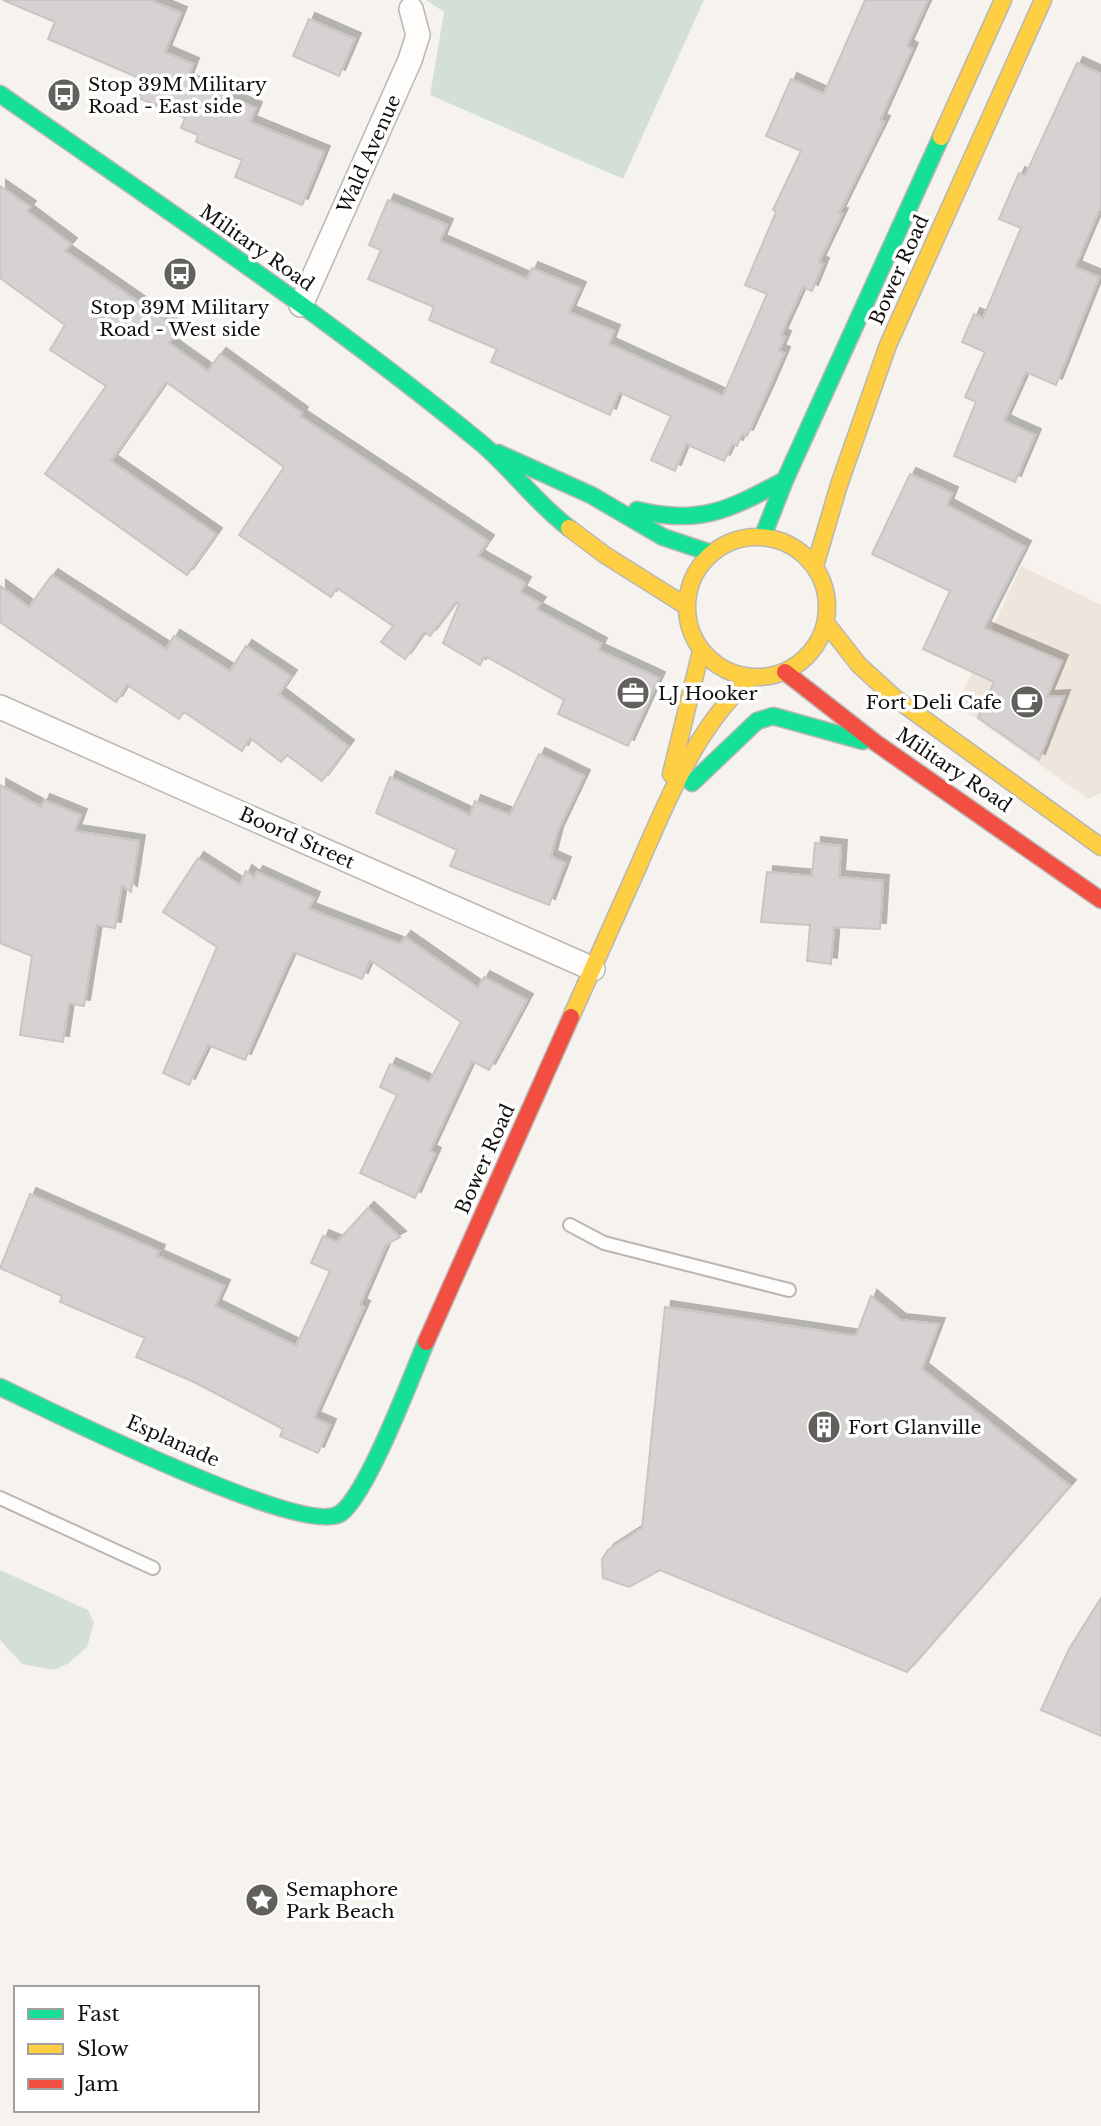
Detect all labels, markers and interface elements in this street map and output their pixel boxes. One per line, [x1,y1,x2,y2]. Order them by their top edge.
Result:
place label: Stop 39M Military Road - East side [88,73,267,118]
bus stop icon: Stop 39M Military Road - East side [45,76,83,114]
street label: Wald Avenue [332,91,405,218]
street label: Military Road [195,200,319,296]
street label: Bower Road [865,211,934,329]
bus stop icon: Stop 39M Military Road - West side [161,255,199,293]
place label: Stop 39M Military Road - West side [91,296,269,341]
office icon: LJ Hooker [614,674,652,712]
place label: LJ Hooker [658,682,757,705]
cafe icon: Fort Deli Cafe [1008,683,1046,721]
place label: Fort Deli Cafe [866,691,1002,714]
street label: Military Road [892,723,1016,817]
street label: Boord Street [236,802,359,874]
street label: Bower Road [451,1100,520,1218]
building icon: Fort Glanville [805,1408,843,1446]
street label: Esplanade [123,1410,223,1472]
place label: Fort Glanville [848,1416,981,1439]
place label: Semaphore Park Beach [286,1878,398,1923]
place icon: Semaphore Park Beach [243,1881,281,1919]
legend [14,1986,259,2112]
text: Fast [77,2001,119,2027]
text: Slow [77,2036,129,2062]
text: Jam [74,2071,119,2097]

